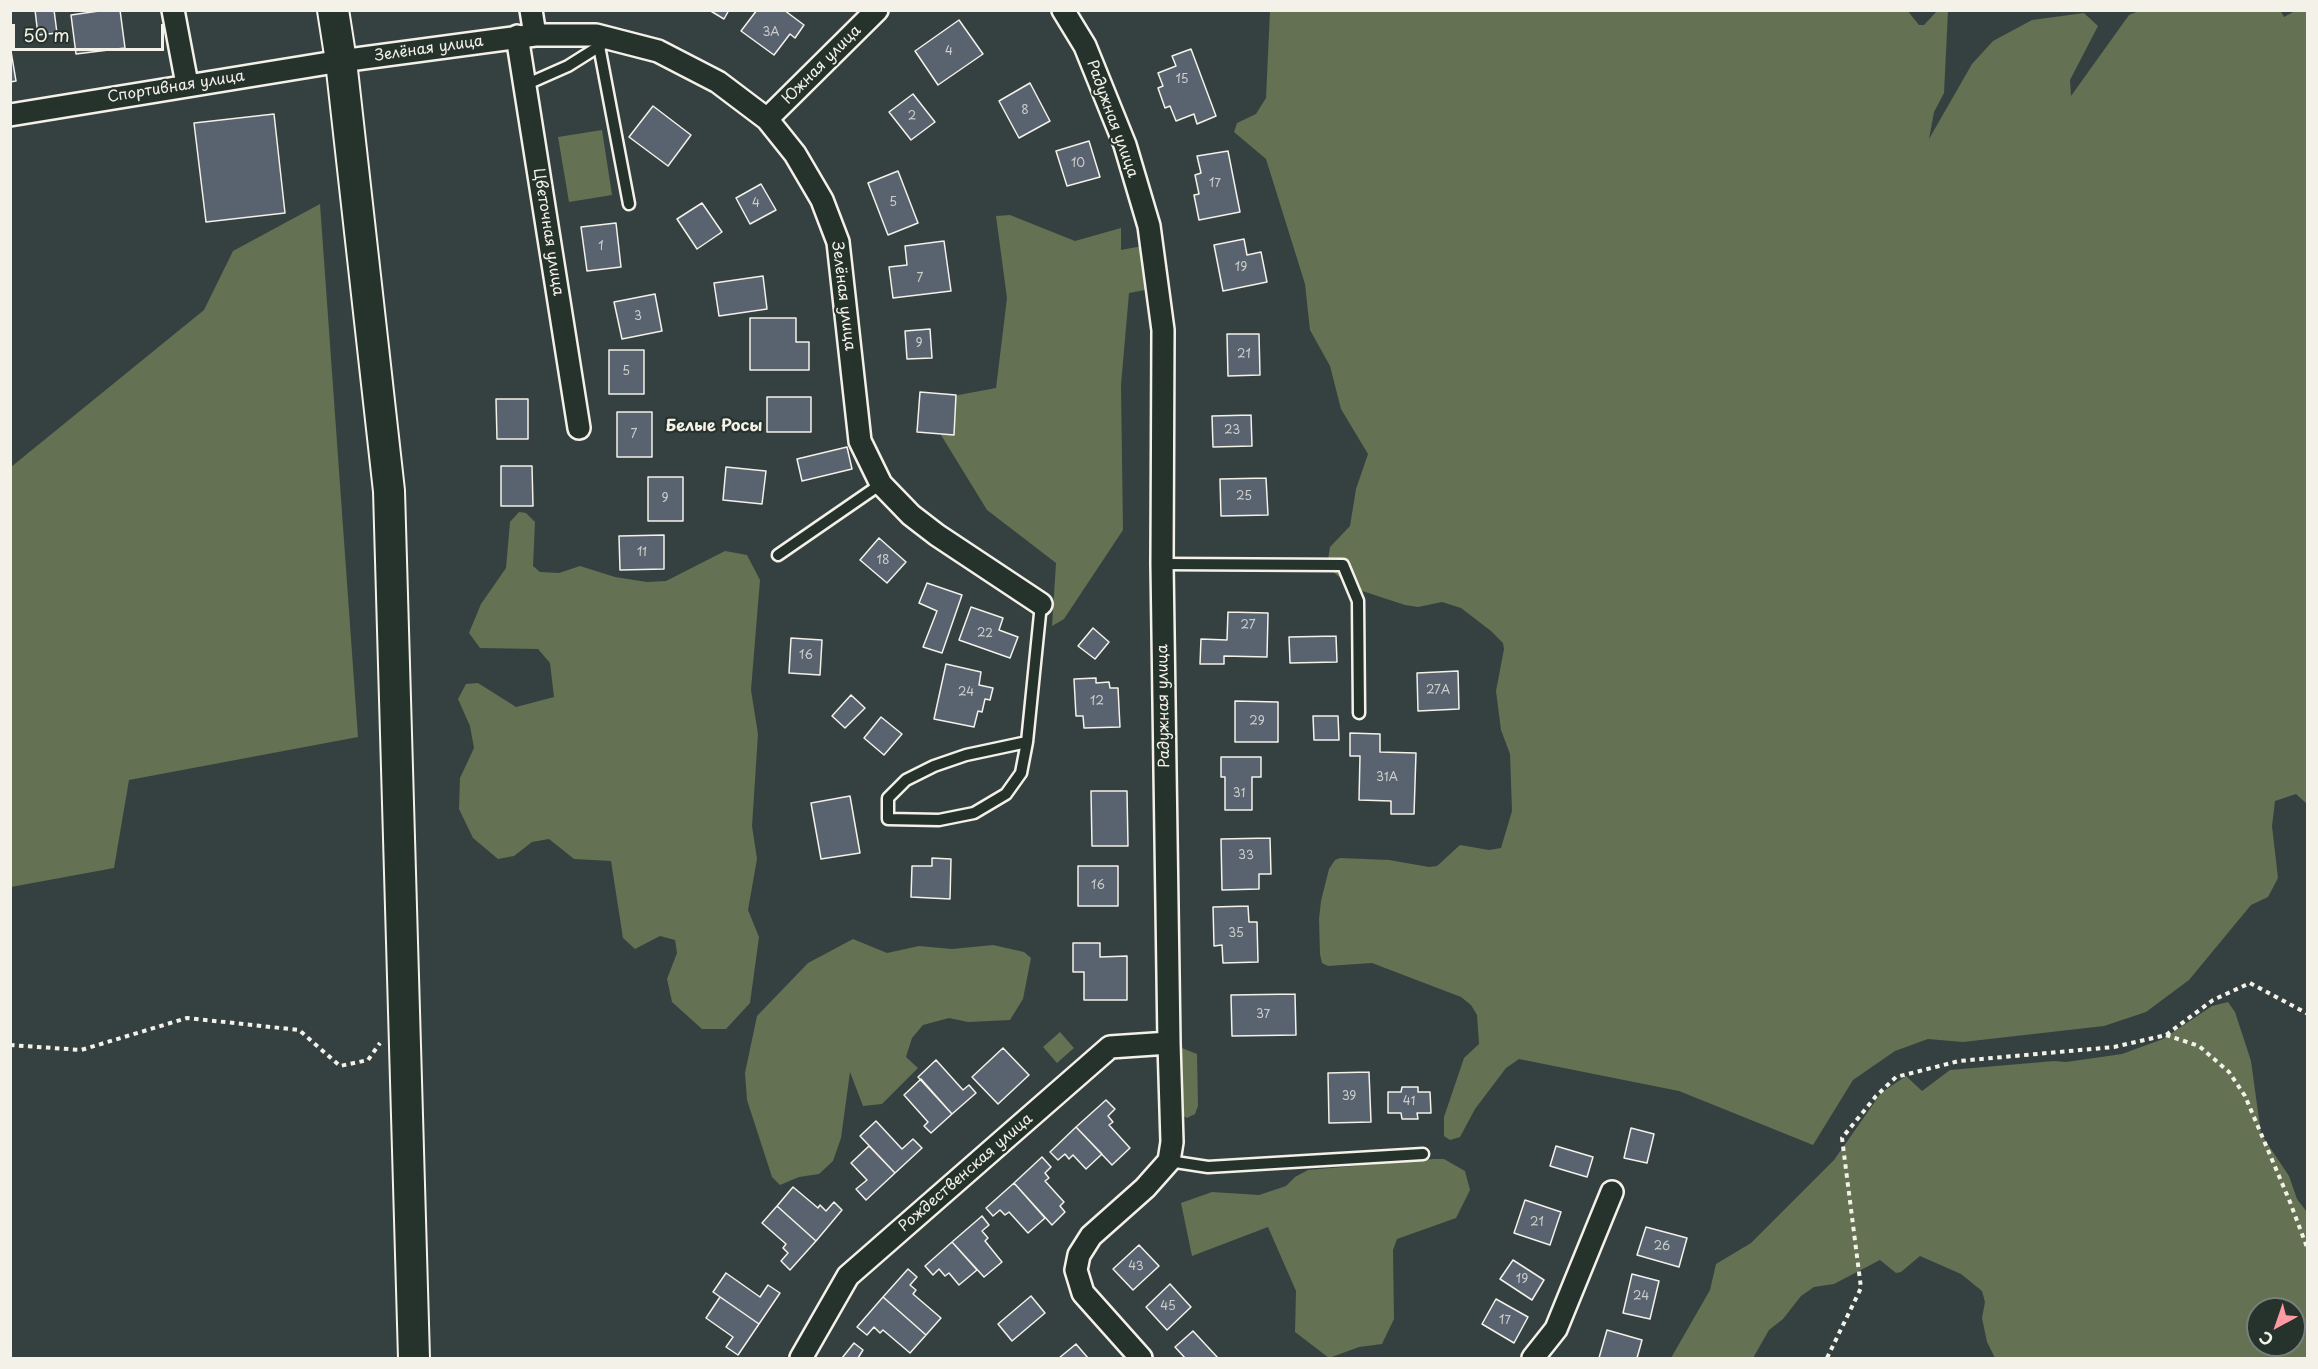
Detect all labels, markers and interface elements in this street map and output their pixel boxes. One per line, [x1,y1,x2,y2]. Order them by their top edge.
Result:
scale bar [15,12,166,50]
text: 50 m [23,21,70,48]
street label: Южная улица [779,22,865,108]
house number: 3А [762,26,780,40]
street label: Зелёная улица [373,32,485,66]
house number: 4 [945,45,953,59]
street label: Радужная улица [1082,58,1142,180]
street label: Спортивная улица [106,67,246,107]
house number: 15 [1175,73,1189,87]
house number: 8 [1021,104,1029,118]
house number: 2 [908,110,916,124]
house number: 10 [1071,157,1085,171]
street label: Цветочная улица [529,167,567,297]
house number: 17 [1209,177,1221,191]
house number: 5 [889,196,897,210]
house number: 4 [752,197,760,211]
house number: 1 [598,240,604,254]
street label: Зелёная улица [827,240,859,352]
house number: 19 [1235,261,1247,275]
house number: 7 [917,272,923,286]
house number: 3 [634,310,642,324]
house number: 9 [915,337,923,351]
house number: 21 [1237,348,1251,362]
house number: 5 [622,365,630,379]
district label: Белые Росы [666,417,762,437]
house number: 23 [1224,424,1240,438]
house number: 7 [631,428,637,442]
house number: 25 [1236,490,1252,504]
house number: 9 [661,492,669,506]
house number: 11 [637,546,647,560]
house number: 18 [877,554,889,568]
house number: 27 [1241,619,1255,633]
house number: 22 [977,627,993,641]
street label: Радужная улица [1154,644,1174,768]
house number: 16 [799,649,813,663]
house number: 27А [1426,684,1450,698]
house number: 24 [958,686,974,700]
house number: 12 [1090,695,1104,709]
house number: 29 [1249,715,1265,729]
house number: 31А [1376,771,1398,785]
house number: 31 [1233,787,1245,801]
house number: 33 [1238,849,1254,863]
house number: 16 [1091,879,1105,893]
house number: 35 [1228,927,1244,941]
house number: 37 [1256,1008,1270,1022]
house number: 39 [1342,1090,1356,1104]
house number: 41 [1403,1095,1415,1109]
street label: Рождественская улица [895,1110,1037,1236]
house number: 21 [1530,1216,1544,1230]
house number: 26 [1654,1240,1670,1254]
house number: 43 [1128,1260,1144,1274]
house number: 19 [1516,1273,1528,1287]
house number: 24 [1633,1290,1649,1304]
north arrow [2246,1297,2306,1357]
house number: 45 [1160,1300,1176,1314]
house number: 17 [1499,1314,1511,1328]
text: С [2253,1326,2278,1352]

